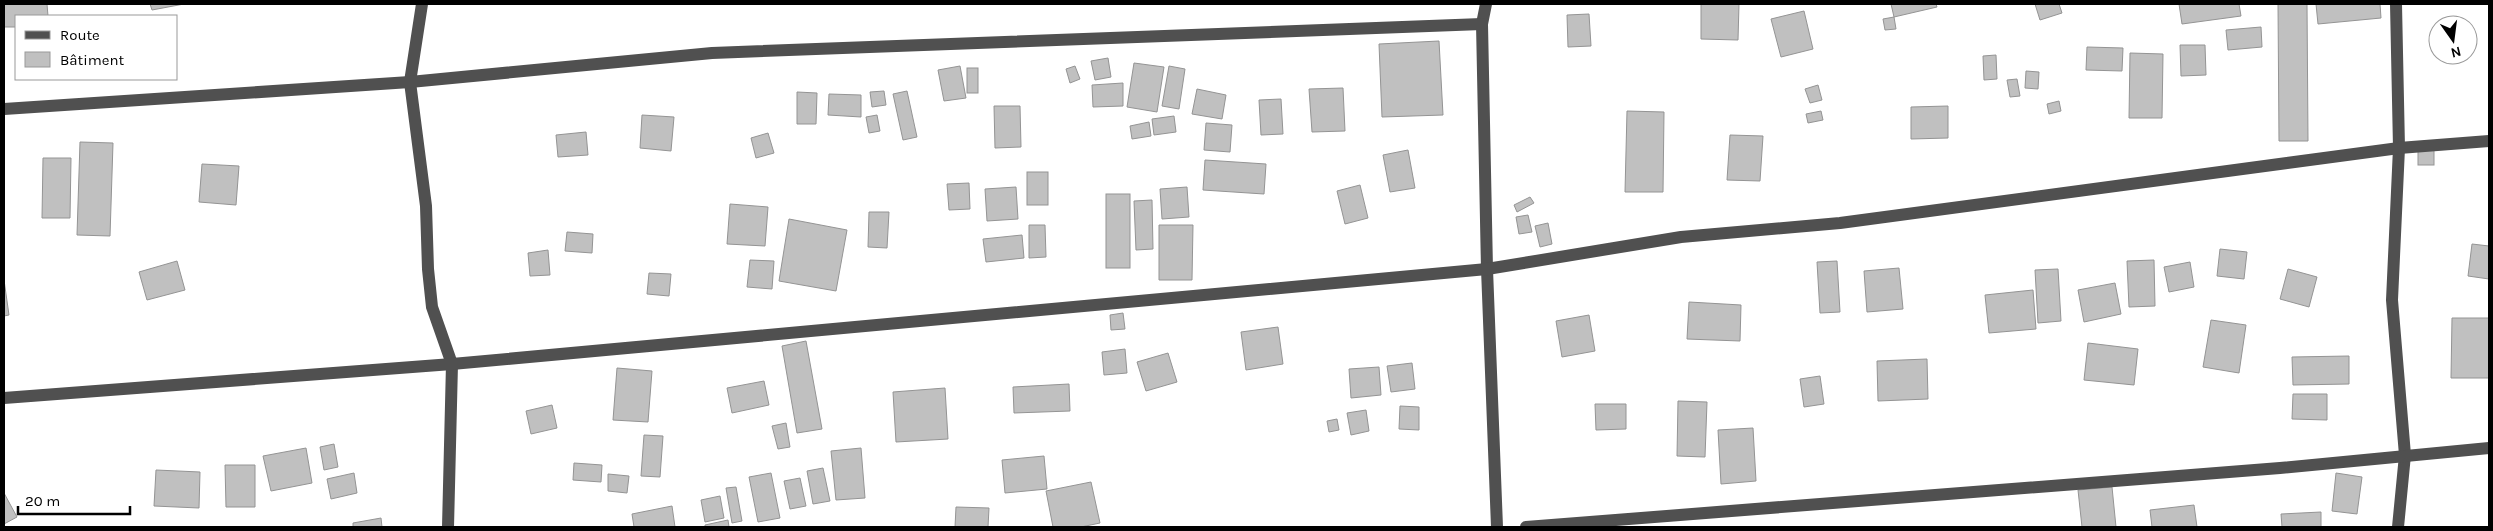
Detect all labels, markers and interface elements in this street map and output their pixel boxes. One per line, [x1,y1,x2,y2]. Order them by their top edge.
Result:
legend [15,15,178,80]
north arrow [2428,15,2478,65]
text: Route [60,26,100,44]
text: N [2449,43,2463,62]
text: Bâtiment [60,51,124,69]
scale bar [18,484,130,516]
text: 20 m [25,492,60,510]

